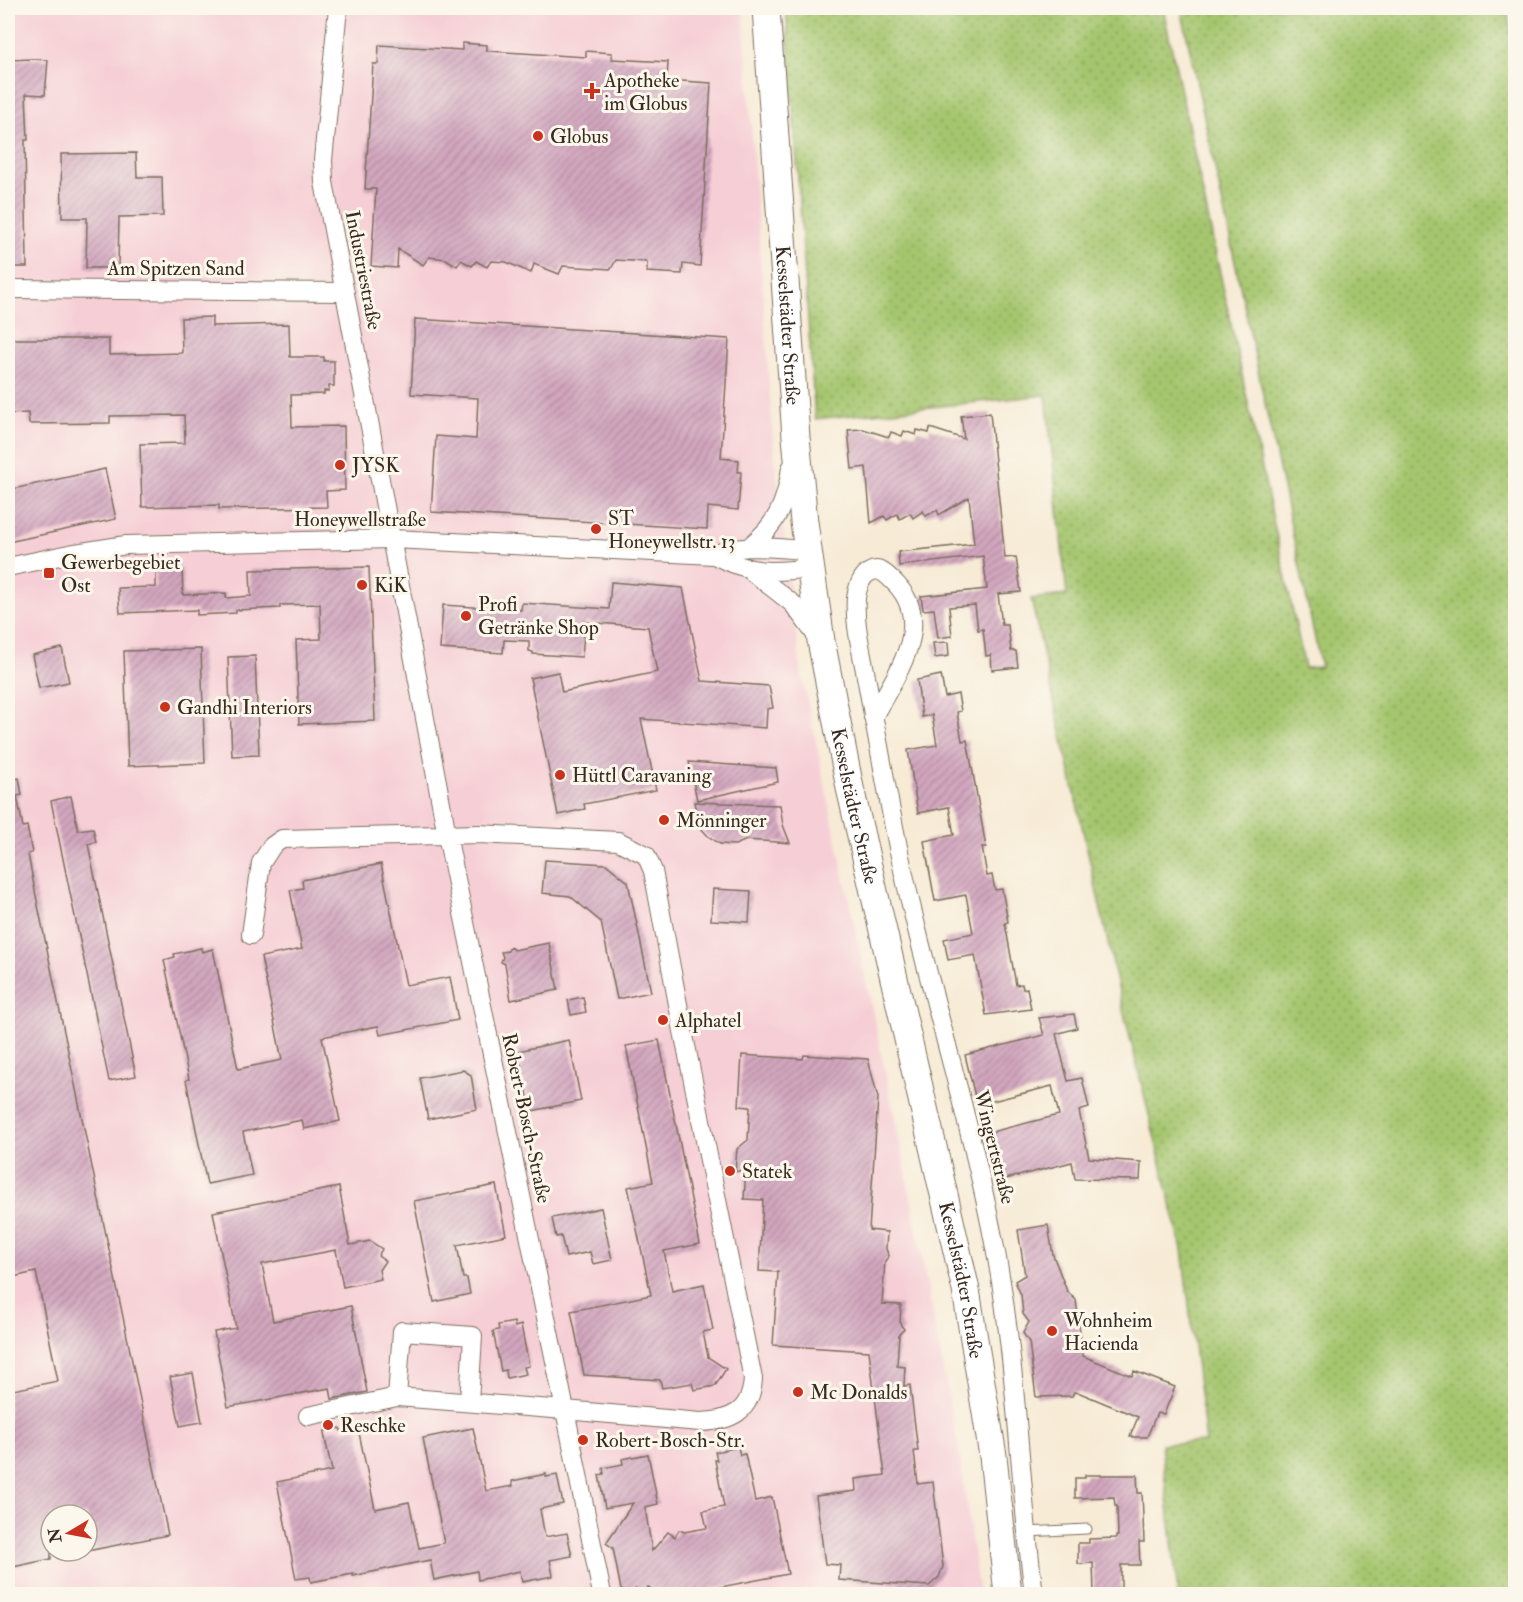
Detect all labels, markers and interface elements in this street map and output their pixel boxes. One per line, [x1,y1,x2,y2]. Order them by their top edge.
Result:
place label: Apotheke im Globus [603,68,688,116]
marker: Apotheke im Globus [585,84,599,98]
place label: Globus [550,124,609,149]
marker: Globus [531,129,545,143]
street label: Industriestraße [340,208,387,332]
street label: Kesselstädter Straße [770,245,806,406]
street label: Am Spitzen Sand [106,256,245,282]
place label: JYSK [351,453,400,478]
marker: JYSK [333,458,347,472]
place label: ST Honeywellstr. 13 [608,506,735,554]
street label: Honeywellstraße [294,507,426,532]
marker: ST Honeywellstr. 13 [589,522,603,536]
place label: Gewerbegebiet Ost [61,550,181,598]
marker: Gewerbegebiet Ost [42,566,56,580]
place label: KiK [374,573,408,598]
marker: KiK [355,578,369,592]
place label: Profi Getränke Shop [478,592,599,641]
marker: Profi Getränke Shop [459,609,473,623]
place label: Gandhi Interiors [177,695,312,720]
marker: Gandhi Interiors [158,700,172,714]
street label: Kesselstädter Straße [825,726,884,887]
place label: Hüttl Caravaning [572,763,713,788]
marker: Hüttl Caravaning [553,768,567,782]
place label: Mönninger [676,808,767,833]
marker: Mönninger [657,813,671,827]
place label: Alphatel [674,1008,742,1034]
marker: Alphatel [656,1013,670,1027]
street label: Robert-Bosch-Straße [496,1031,557,1205]
street label: Wingertstraße [968,1087,1021,1207]
place label: Statek [742,1159,793,1184]
marker: Statek [723,1164,737,1178]
street label: Kesselstädter Straße [933,1199,989,1360]
place label: Wohnheim Hacienda [1063,1308,1153,1356]
marker: Wohnheim Hacienda [1045,1324,1059,1338]
place label: Mc Donalds [810,1380,908,1405]
marker: Mc Donalds [791,1385,805,1399]
place label: Reschke [340,1413,406,1438]
marker: Reschke [321,1418,335,1432]
place label: Robert-Bosch-Str. [595,1428,745,1453]
marker: Robert-Bosch-Str. [576,1433,590,1447]
north arrow [39,1503,99,1563]
text: N [44,1526,66,1545]

